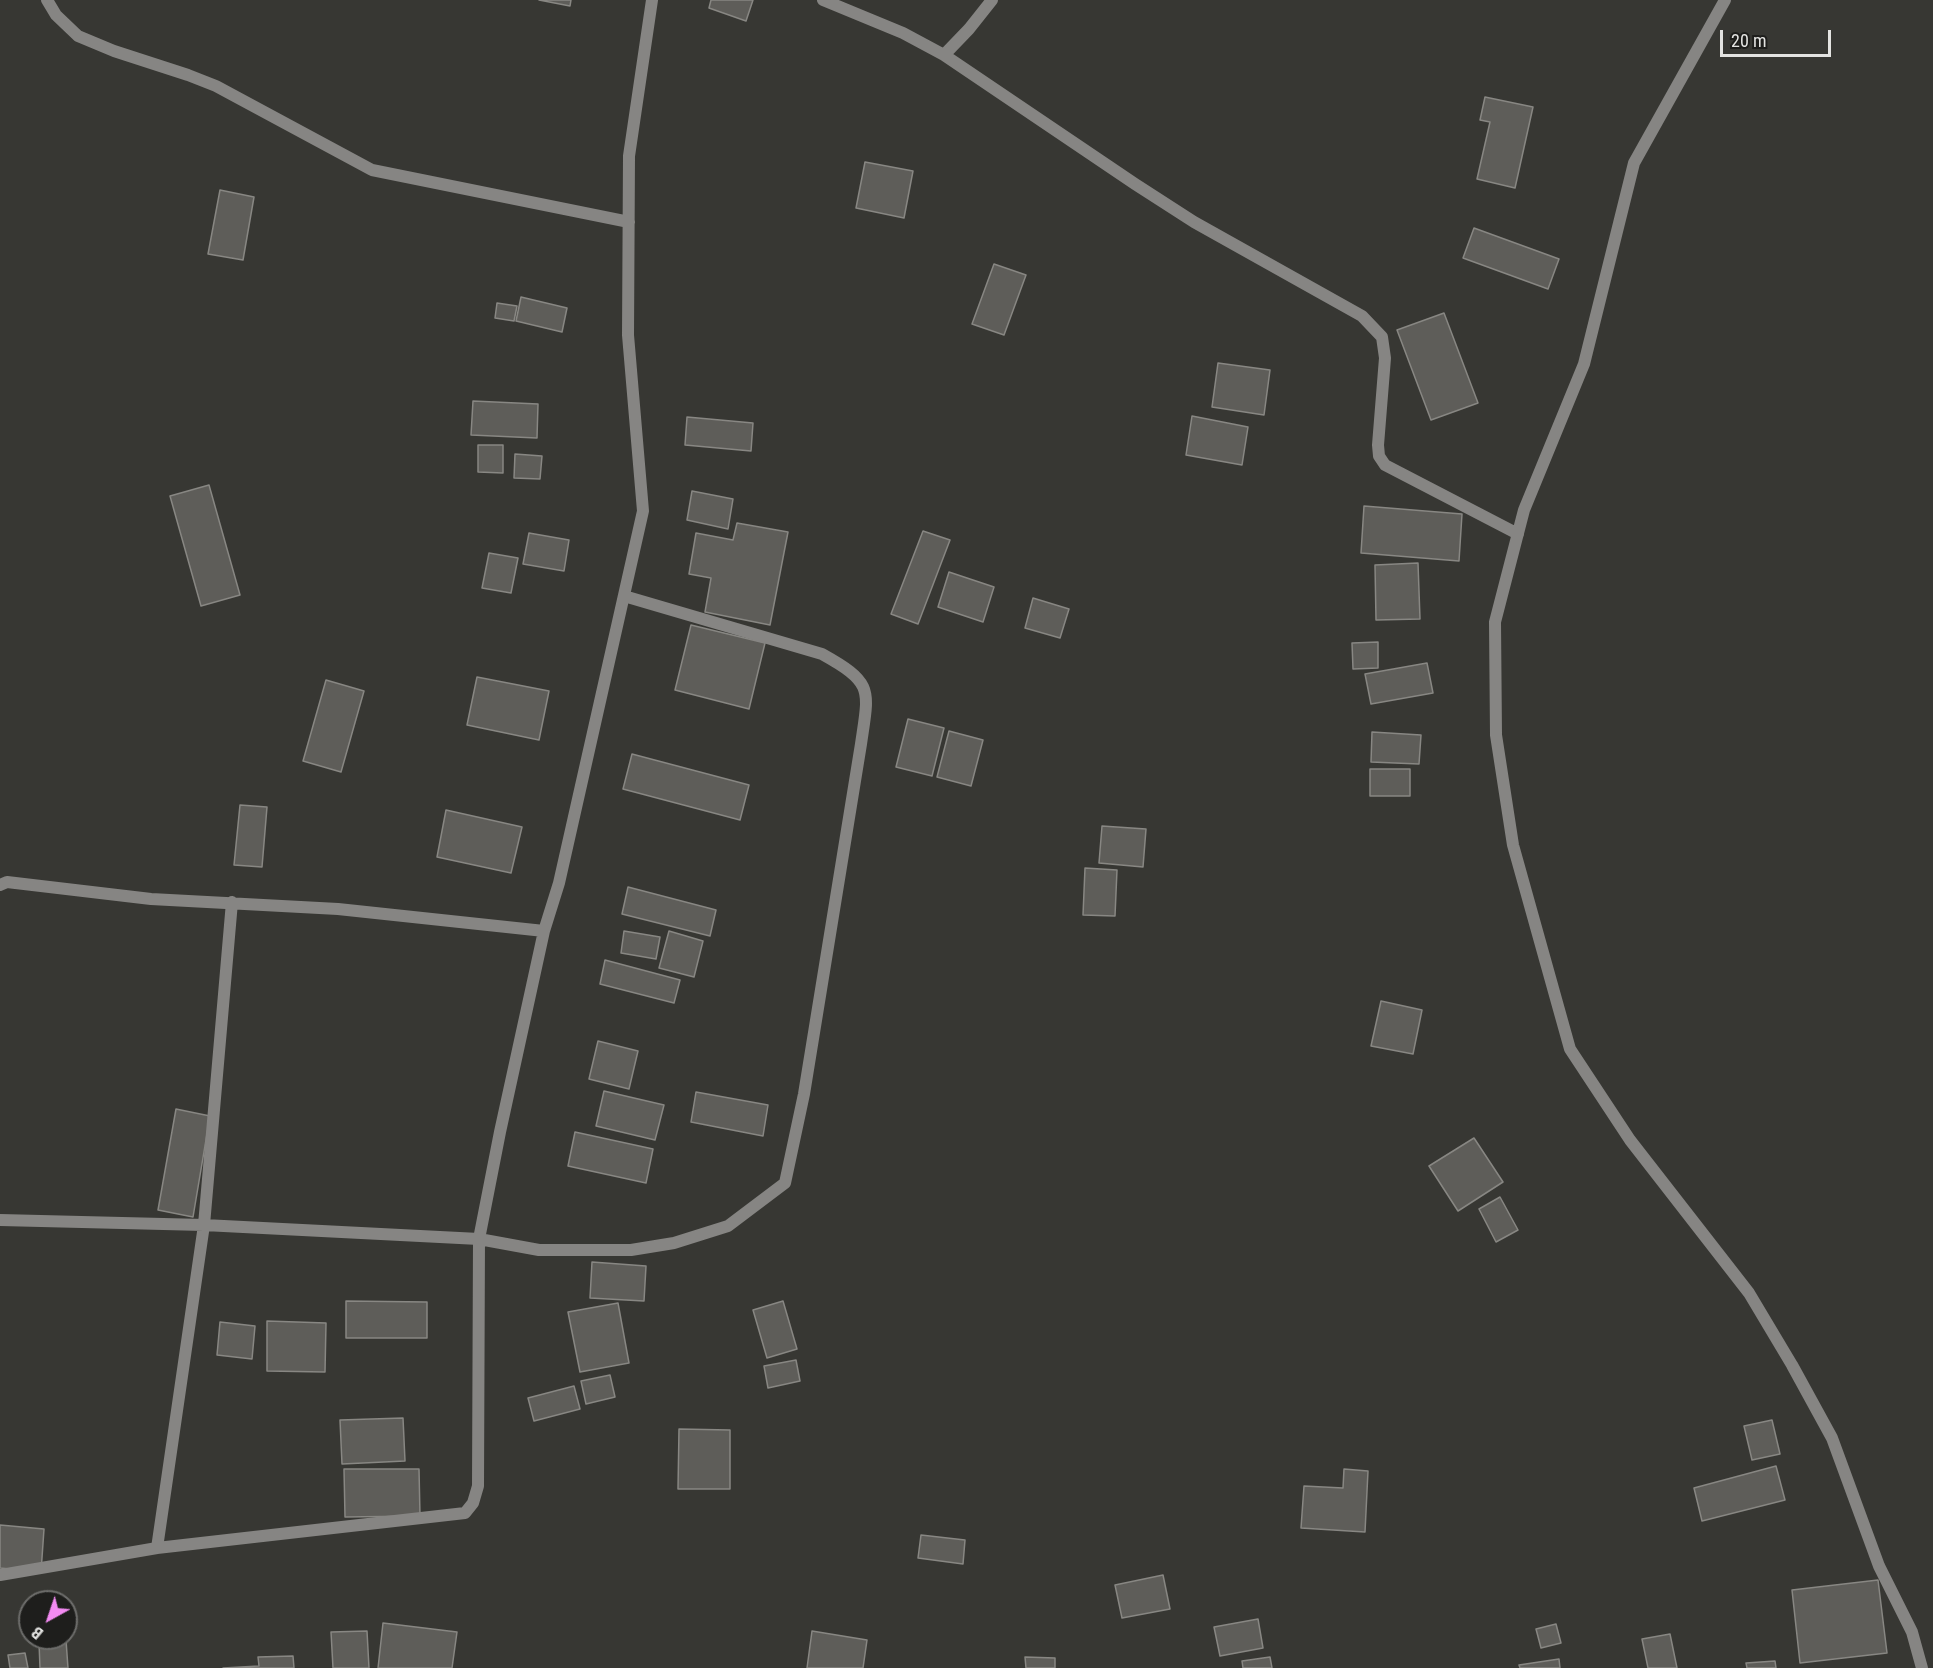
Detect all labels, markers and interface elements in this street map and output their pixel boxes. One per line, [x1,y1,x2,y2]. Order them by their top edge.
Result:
scale bar [1723,18,1834,56]
text: 20 m [1731,30,1766,51]
north arrow [18,1590,78,1650]
text: B [28,1622,47,1643]

